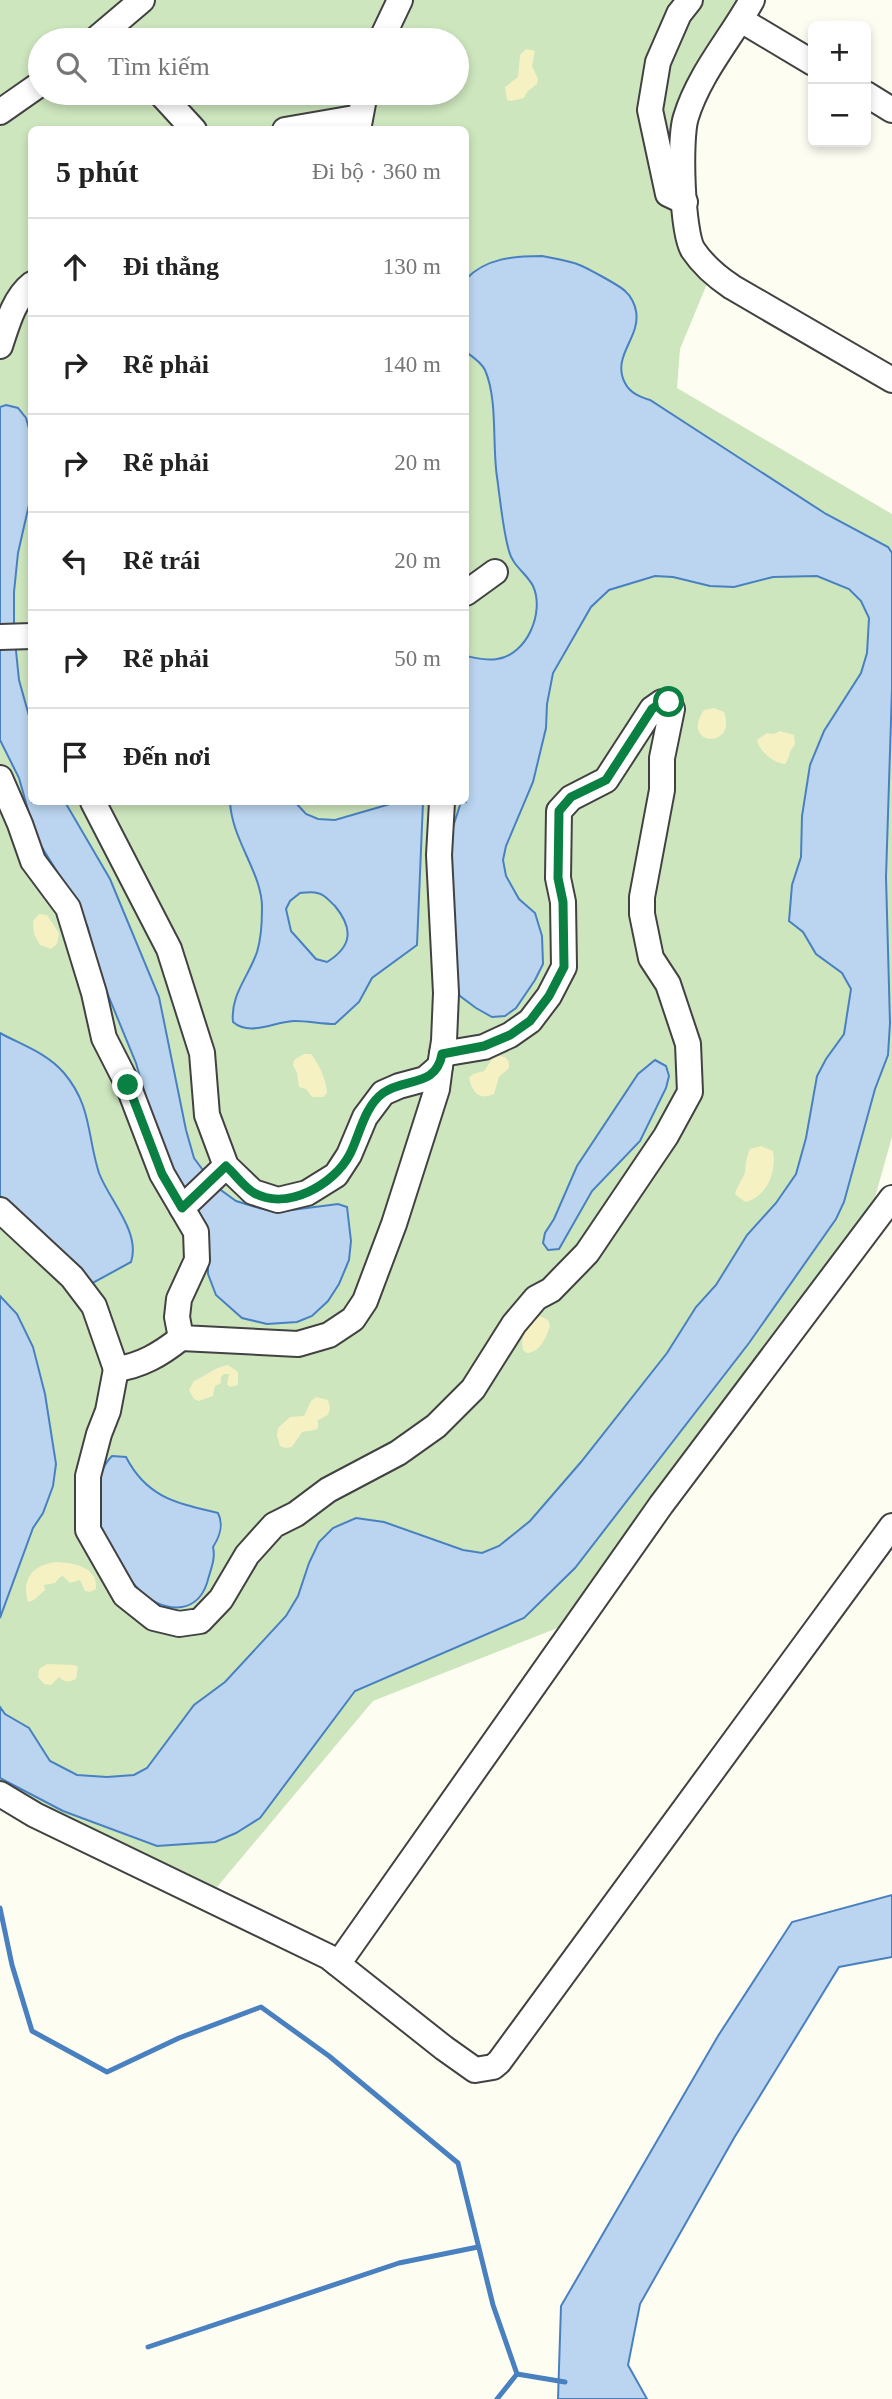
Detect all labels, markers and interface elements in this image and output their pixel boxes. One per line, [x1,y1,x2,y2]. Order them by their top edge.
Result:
map controls [808,21,871,147]
button: + [808,21,871,84]
search box [28,28,469,105]
icon: search [52,48,90,86]
text: Tìm kiếm [108,52,210,81]
button: − [808,84,871,147]
text: 5 phút [56,155,139,188]
text: Đi bộ · 360 m [312,159,441,184]
icon: ahead [56,248,94,286]
text: Đi thẳng [123,252,219,281]
text: 130 m [383,254,441,279]
icon: right [56,346,94,384]
text: Rẽ phải [123,350,209,379]
text: 140 m [383,352,441,377]
icon: right [56,444,94,482]
text: Rẽ phải [123,448,209,477]
text: 20 m [394,450,441,475]
icon: left [56,542,94,580]
text: Rẽ trái [123,546,200,575]
text: 20 m [394,548,441,573]
icon: right [56,640,94,678]
text: Rẽ phải [123,644,209,673]
text: 50 m [394,646,441,671]
route start [653,686,684,717]
icon: arrive [56,738,94,776]
text: Đến nơi [123,742,210,771]
route end [112,1069,143,1100]

